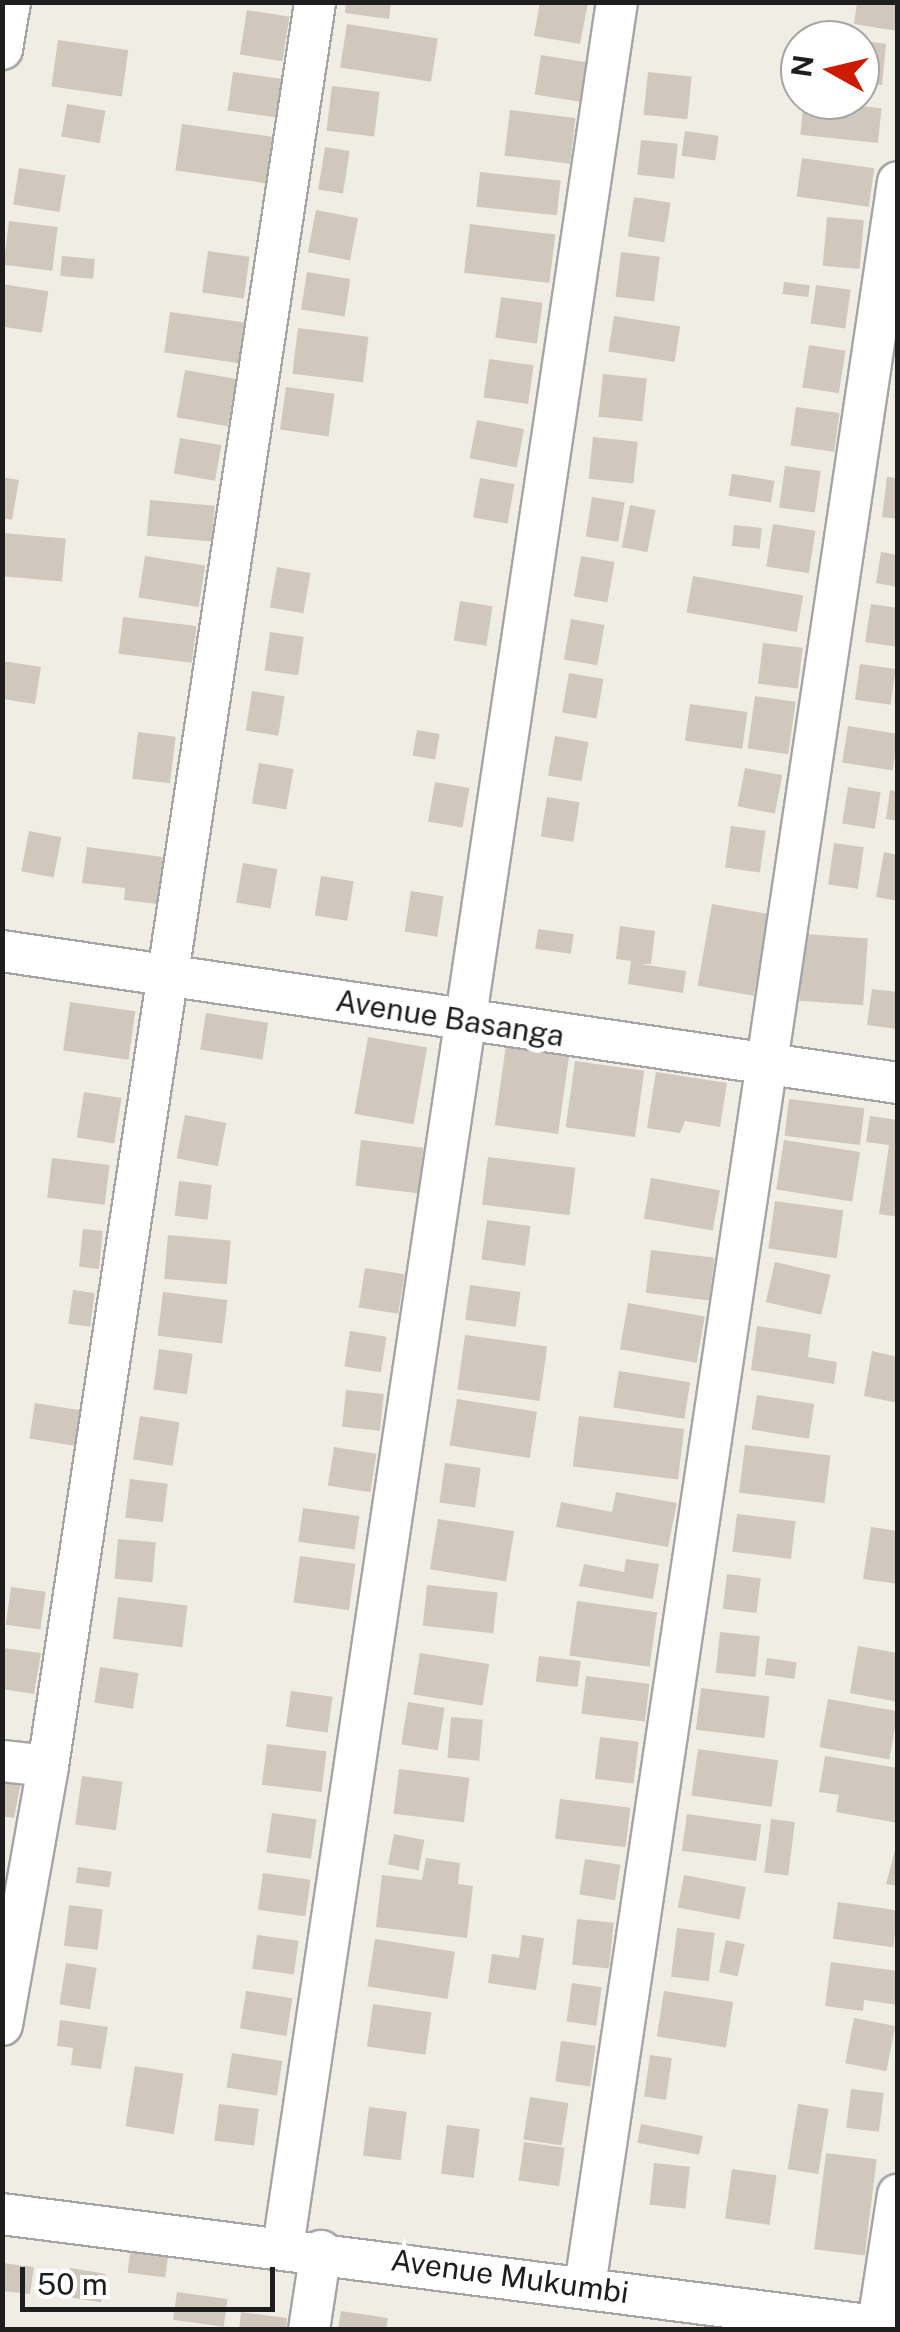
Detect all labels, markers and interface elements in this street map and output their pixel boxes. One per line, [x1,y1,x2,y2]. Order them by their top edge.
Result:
north arrow [780,20,880,120]
text: N [784,53,820,79]
street label: Avenue Basanga [333,982,567,1054]
street label: Avenue Mukumbi [389,2241,631,2311]
scale bar [25,2247,280,2309]
text: 50 m [37,2266,108,2302]

